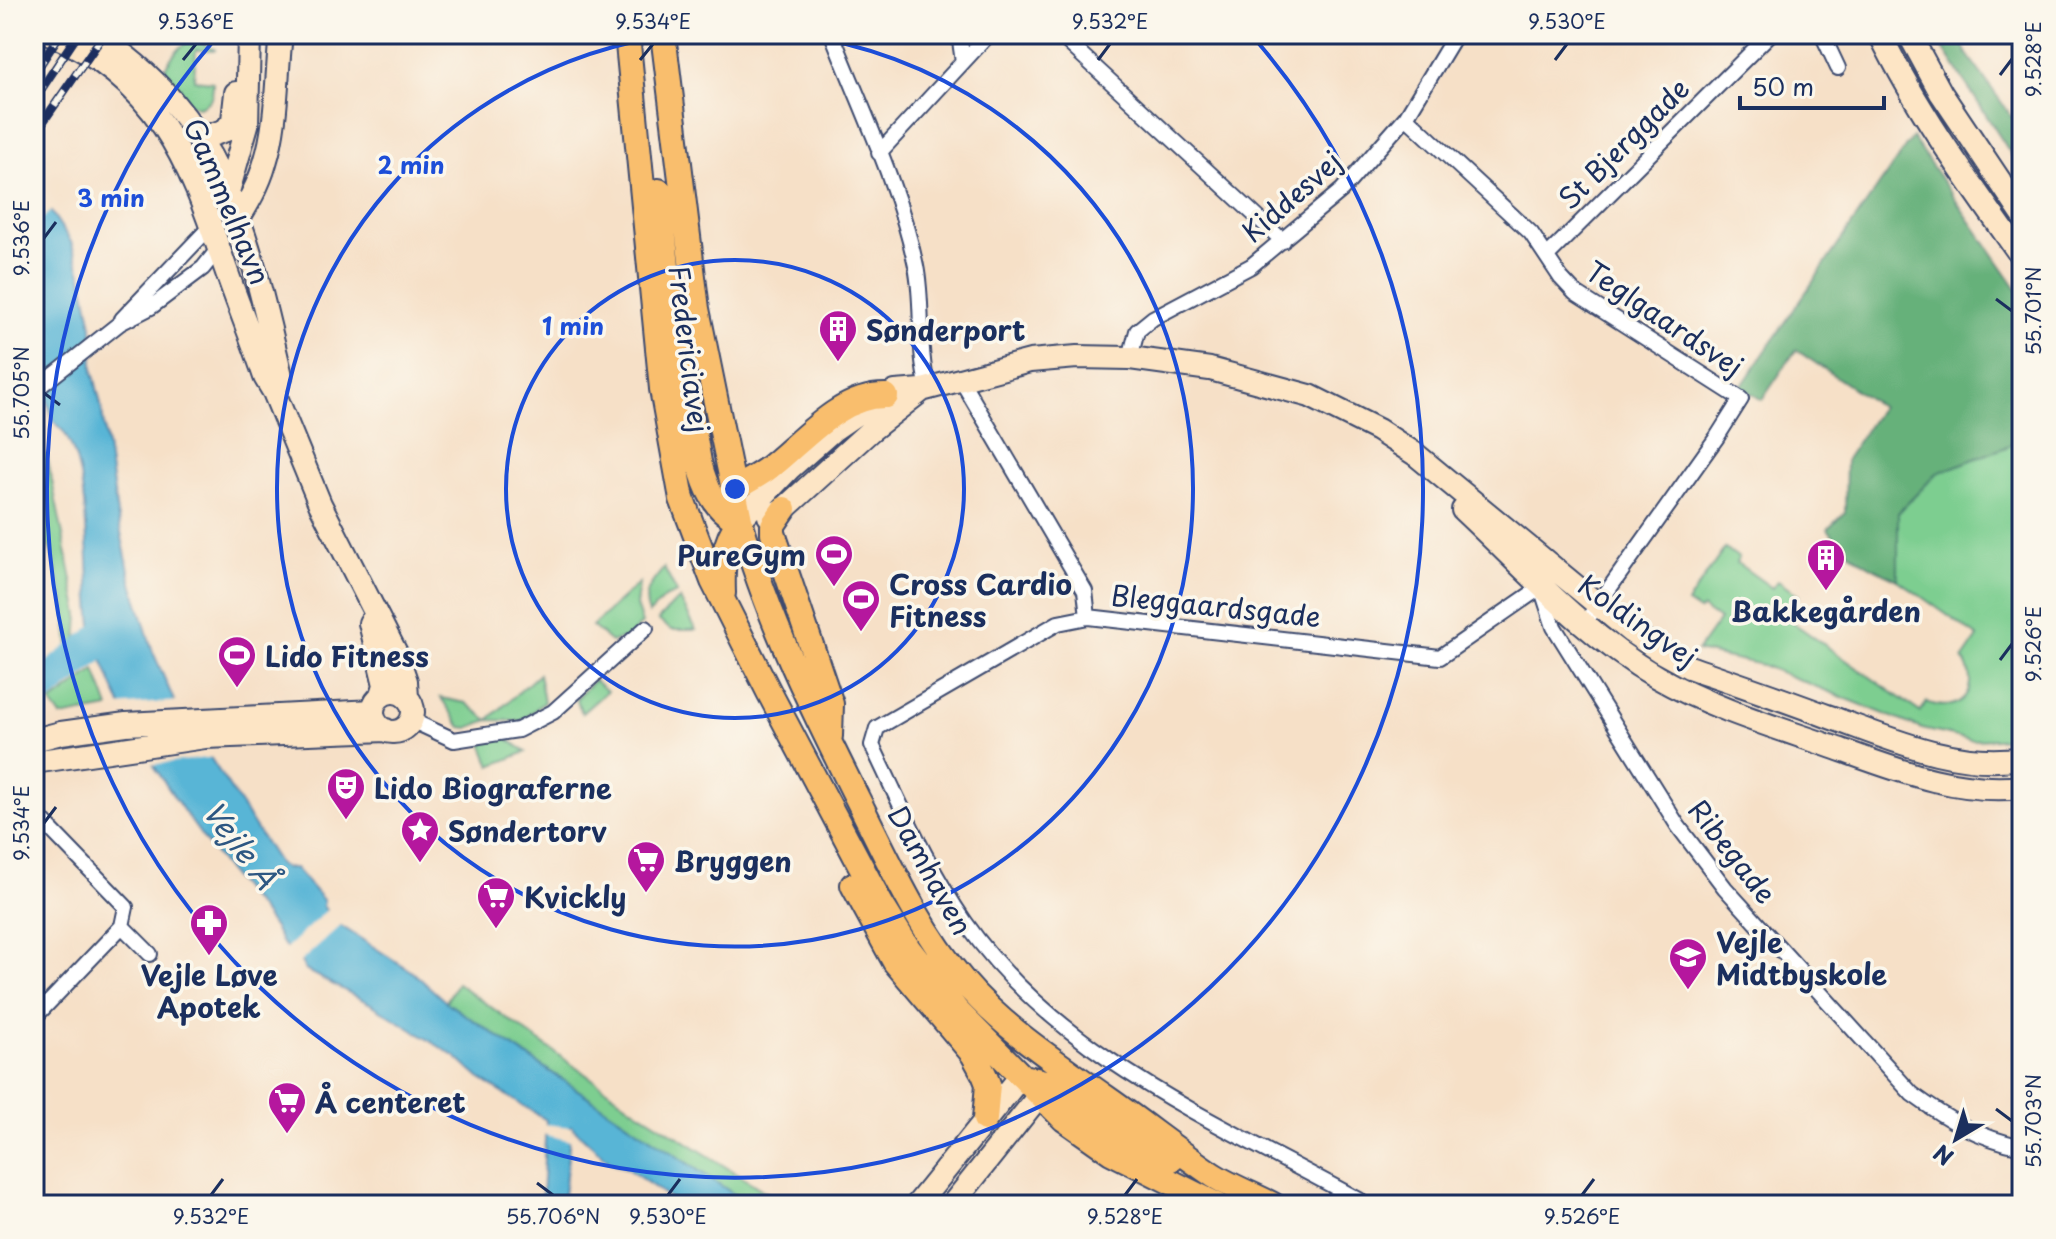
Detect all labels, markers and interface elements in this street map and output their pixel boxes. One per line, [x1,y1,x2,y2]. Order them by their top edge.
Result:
text: 9.536°E [158,6,234,36]
text: 9.534°E [615,6,691,36]
text: 9.532°E [1072,6,1148,36]
text: 9.530°E [1528,6,1606,36]
text: 9.528°E [2018,21,2048,97]
scale bar [1740,60,1884,110]
street label: St Bjerggade [1547,67,1699,219]
text: 50 m [1752,68,1814,104]
street label: Gammelhavn [174,111,282,291]
street label: Kiddesvej [1231,140,1351,252]
text: 2 min [377,146,445,182]
text: 3 min [77,179,145,215]
text: 9.536°E [6,200,36,276]
street label: Teglgaardsvej [1577,249,1753,387]
street label: Fredericiavej [658,263,722,435]
text: 55.701°N [2018,266,2048,356]
text: 1 min [542,307,604,343]
building icon: Sønderport [817,308,859,363]
place label: Sønderport [866,308,1025,351]
text: 55.705°N [6,346,36,440]
centre of rings [721,475,749,503]
place label: PureGym [677,533,806,576]
sports icon: PureGym [813,533,855,588]
building icon: Bakkegården [1805,537,1847,592]
place label: Cross Cardio Fitness [889,562,1072,637]
street label: Koldingvej [1569,563,1707,677]
street label: Bleggaardsgade [1109,573,1323,637]
sports icon: Cross Cardio Fitness [840,578,882,633]
place label: Bakkegården [1731,589,1921,632]
text: 9.526°E [2018,606,2048,682]
sports icon: Lido Fitness [216,634,258,689]
place label: Lido Fitness [265,634,429,677]
theatre icon: Lido Biograferne [325,766,367,821]
place label: Lido Biograferne [374,766,612,809]
text: 9.534°E [6,785,36,861]
water label: Vejle Å [193,790,289,898]
street label: Ribegade [1679,790,1787,912]
street label: Damhaven [878,797,984,943]
place icon: Søndertorv [399,809,441,864]
place label: Søndertorv [448,809,607,852]
supermarket icon: Bryggen [625,839,667,894]
place label: Bryggen [674,839,792,882]
supermarket icon: Kvickly [475,875,517,930]
place label: Kvickly [524,875,626,918]
pharmacy icon: Vejle Løve Apotek [188,902,230,957]
place label: Vejle Midtbyskole [1716,920,1887,995]
school or university icon: Vejle Midtbyskole [1667,936,1709,991]
place label: Vejle Løve Apotek [140,953,278,1028]
text: 55.703°N [2018,1074,2048,1168]
supermarket icon: Å centeret [266,1080,308,1135]
place label: Å centeret [315,1080,466,1123]
north arrow [1916,1099,1996,1179]
text: N [1926,1138,1960,1174]
text: 9.532°E [173,1201,249,1231]
text: 55.706°N [506,1201,600,1231]
text: 9.530°E [629,1201,707,1231]
text: 9.528°E [1087,1201,1163,1231]
text: 9.526°E [1544,1201,1620,1231]

